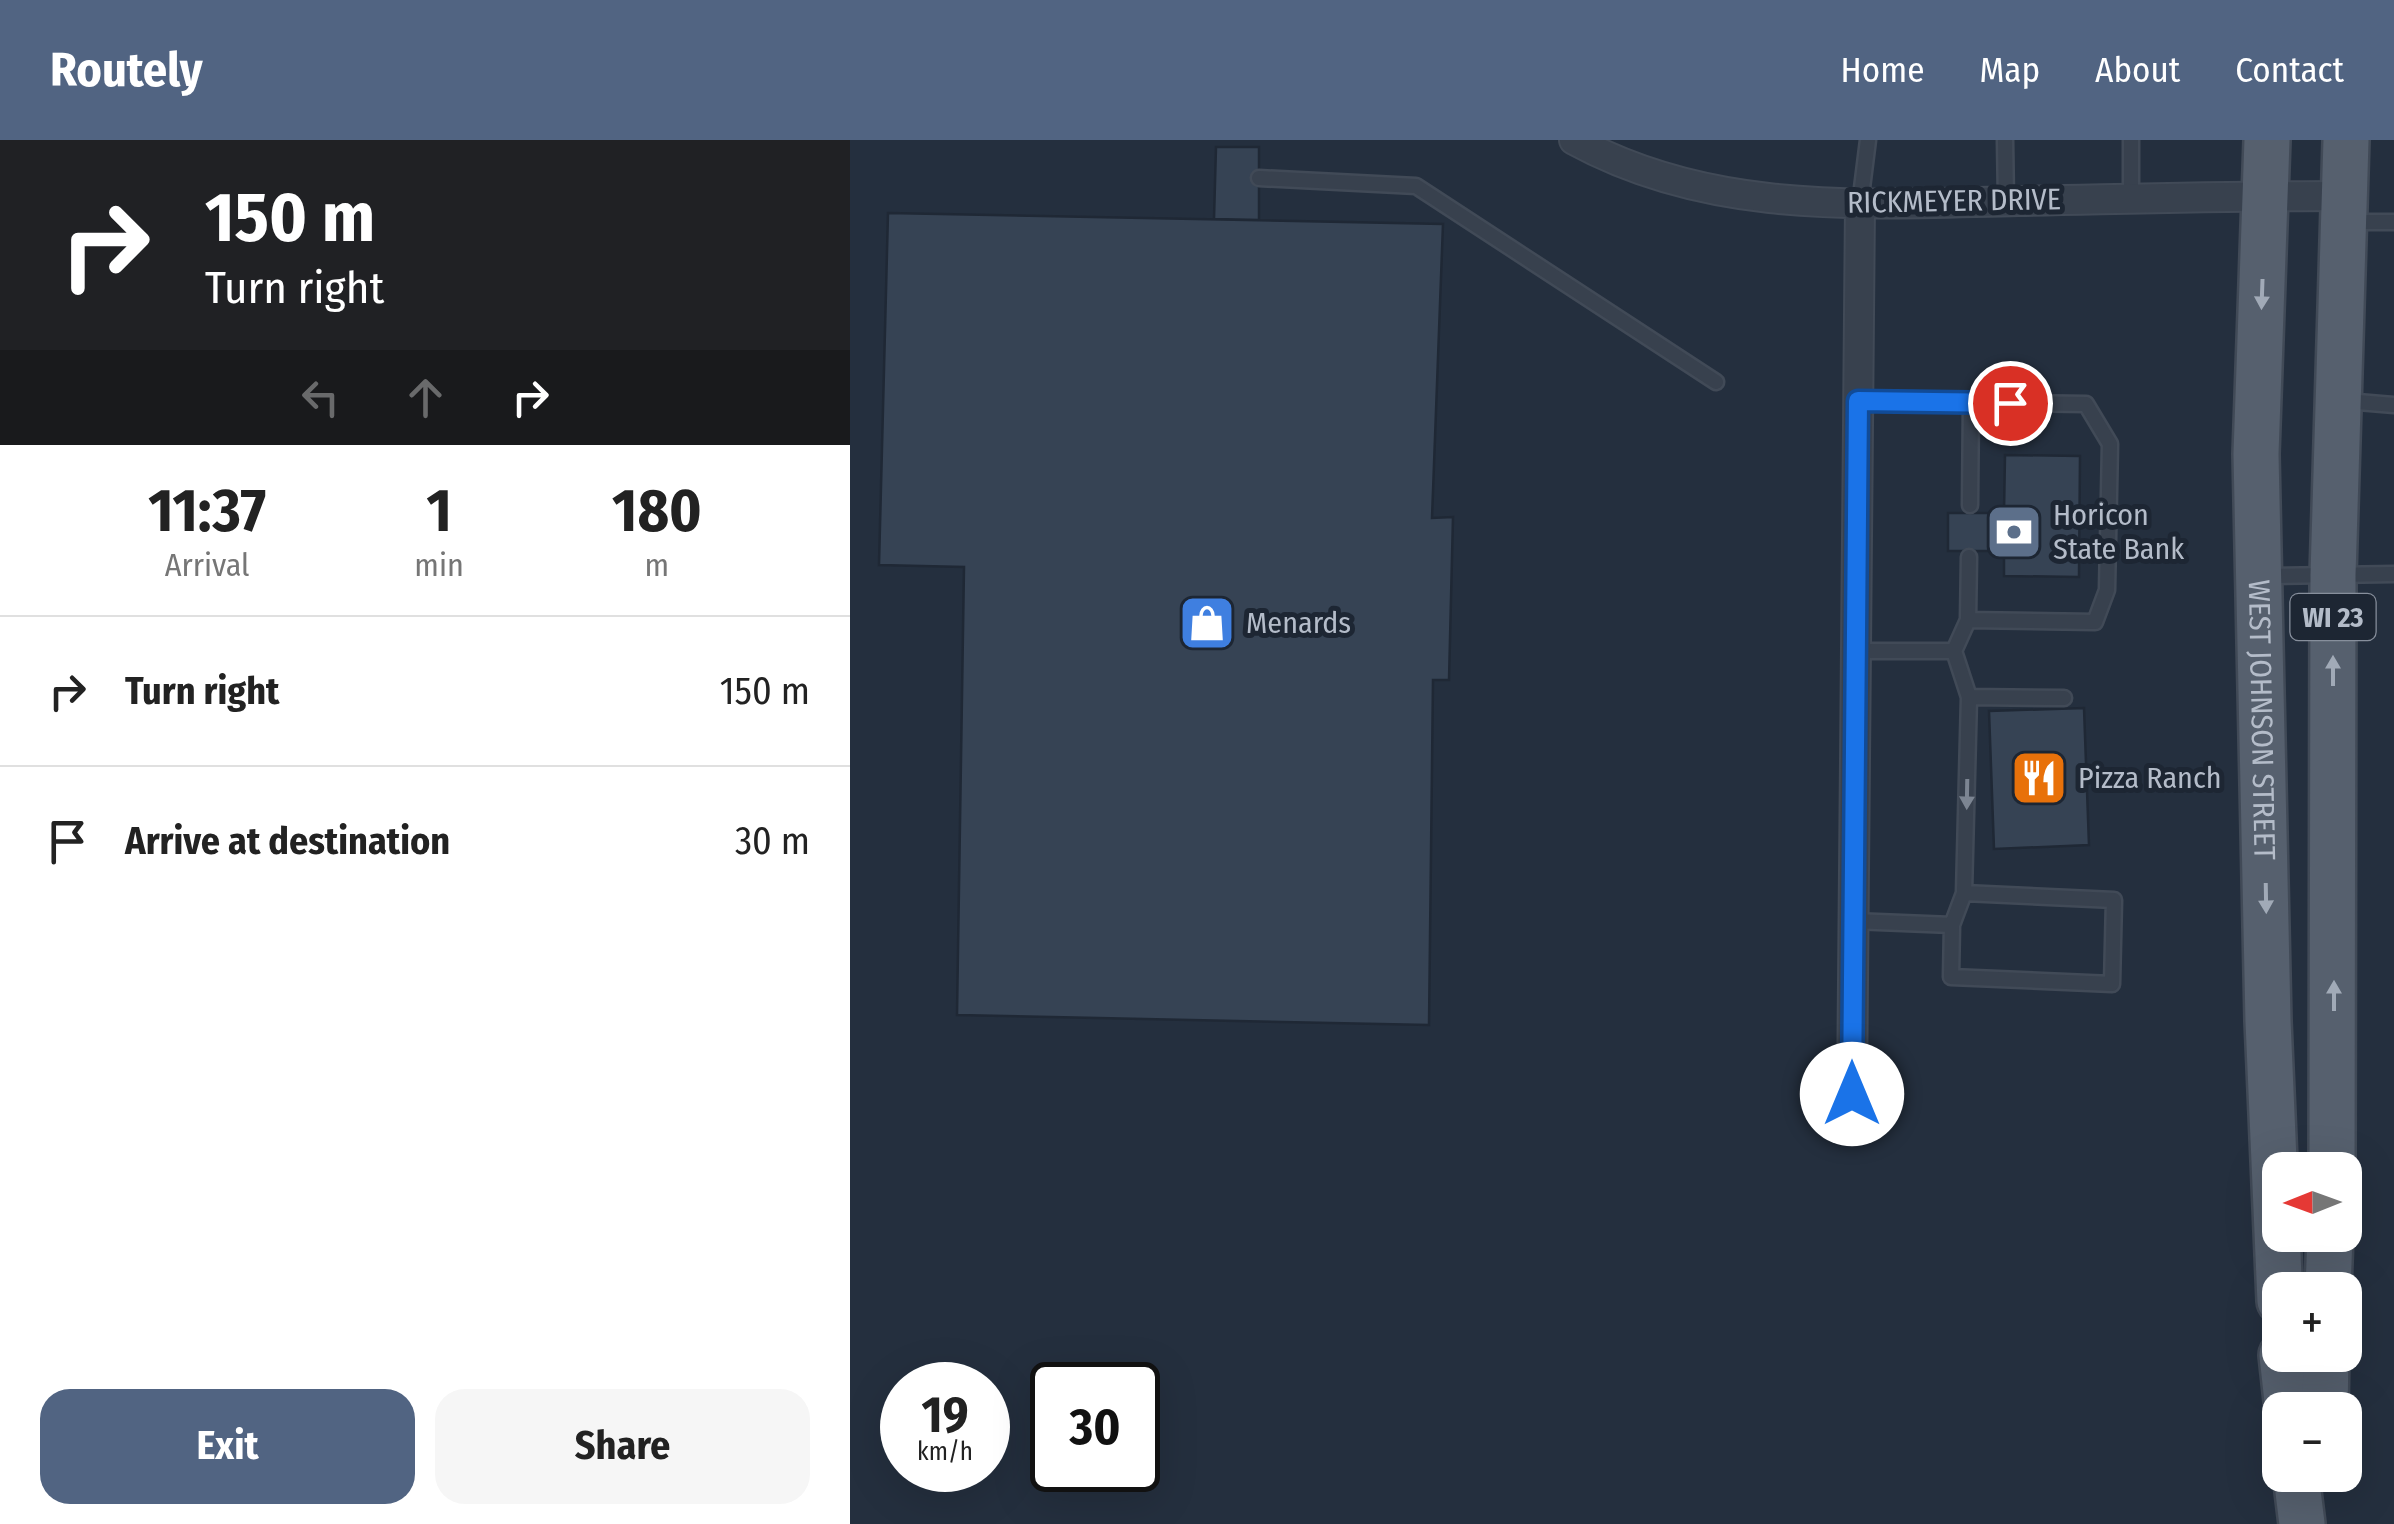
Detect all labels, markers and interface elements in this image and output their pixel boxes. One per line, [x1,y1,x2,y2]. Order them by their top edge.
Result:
text: Routely [50,41,203,99]
text: Home [1841,49,1924,91]
text: Map [1979,49,2040,91]
text: About [2095,49,2180,91]
text: Contact [2235,49,2344,91]
text: 150 m [205,176,375,260]
icon: right [40,180,170,310]
street label: RICKMEYER DRIVE [1847,181,2061,221]
text: Turn right [205,261,384,315]
one-way arrow [2254,278,2270,310]
pin [1968,361,2053,446]
icon: left [293,370,348,425]
icon: ahead [398,370,453,425]
icon: right [503,370,558,425]
icon: arrive [1983,376,2038,431]
text: 11:37 [148,475,266,547]
text: 1 [426,475,452,547]
text: 180 [612,475,702,547]
place label: Horicon State Bank [2053,497,2184,567]
bank icon: Horicon State Bank [1984,502,2044,562]
text: Arrival [165,546,250,584]
text: min [414,546,464,584]
text: m [645,546,669,584]
street label: WEST JOHNSON STREET [2241,579,2283,860]
shop icon: Menards [1177,593,1237,653]
road number: WI 23 [2290,594,2376,640]
place label: Menards [1246,605,1351,641]
one-way arrow [2325,654,2341,686]
icon: right [40,664,95,719]
text: Turn right [125,668,279,714]
text: 150 m [720,668,810,714]
restaurant icon: Pizza Ranch [2009,748,2069,808]
place label: Pizza Ranch [2078,760,2222,796]
one-way arrow [1958,778,1974,810]
icon: arrive [40,814,95,869]
text: Arrive at destination [125,818,450,864]
text: 30 m [735,818,810,864]
one-way arrow [2258,883,2274,915]
one-way arrow [2326,979,2342,1011]
position arrow [1800,1042,1904,1146]
north arrow [2262,1152,2362,1252]
map controls [2262,1152,2362,1492]
button: + [2262,1272,2362,1372]
speed limit sign: 30 [1030,1362,1160,1492]
text: 19 [921,1385,968,1445]
button: Exit [40,1389,415,1504]
button: Share [435,1389,810,1504]
button: − [2262,1392,2362,1492]
text: km/h [917,1437,973,1467]

